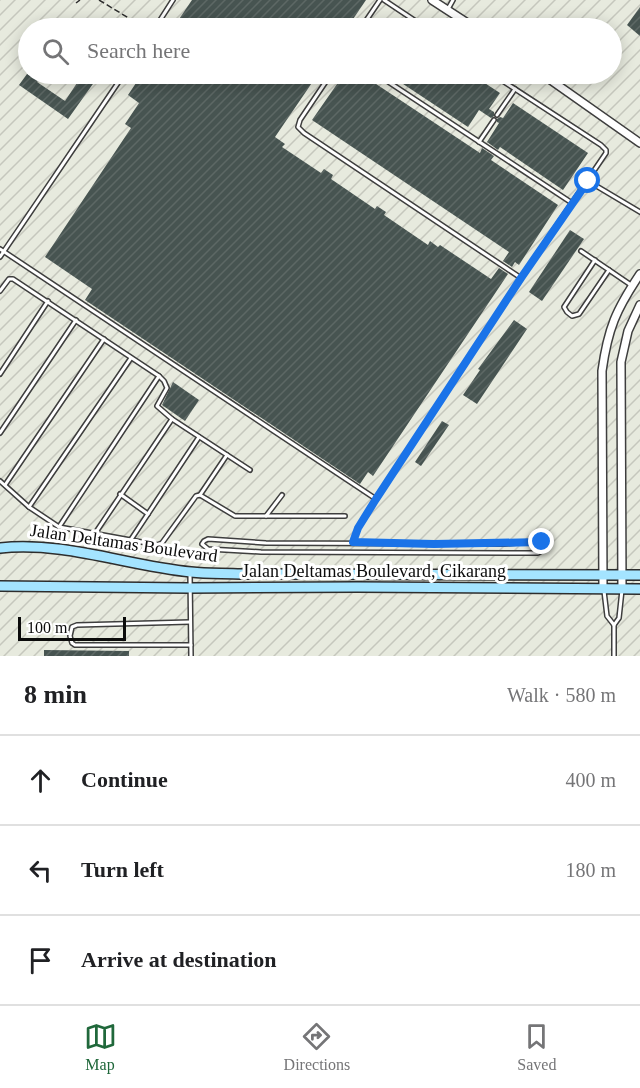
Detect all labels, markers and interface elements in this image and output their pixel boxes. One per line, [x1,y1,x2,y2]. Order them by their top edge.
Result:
search box [18,18,622,84]
icon: search [39,35,72,68]
text: Search here [87,38,190,63]
route start [574,167,600,193]
street label: Jalan Deltamas Boulevard [29,520,219,566]
route end [528,528,554,554]
street label: Jalan Deltamas Boulevard, Cikarang [242,561,506,581]
scale bar [18,614,126,642]
text: 100 m [27,619,67,636]
text: 8 min [24,680,87,709]
text: Walk · 580 m [507,684,616,706]
icon: ahead [24,764,57,797]
text: Continue [81,767,168,792]
text: 400 m [565,769,616,791]
icon: left [24,854,57,887]
text: Turn left [81,857,164,882]
text: 180 m [565,859,616,881]
icon: arrive [24,944,57,977]
text: Arrive at destination [81,947,277,972]
tab: Map [84,1020,117,1074]
tab: Directions [284,1020,350,1074]
tab: Saved [517,1020,556,1074]

